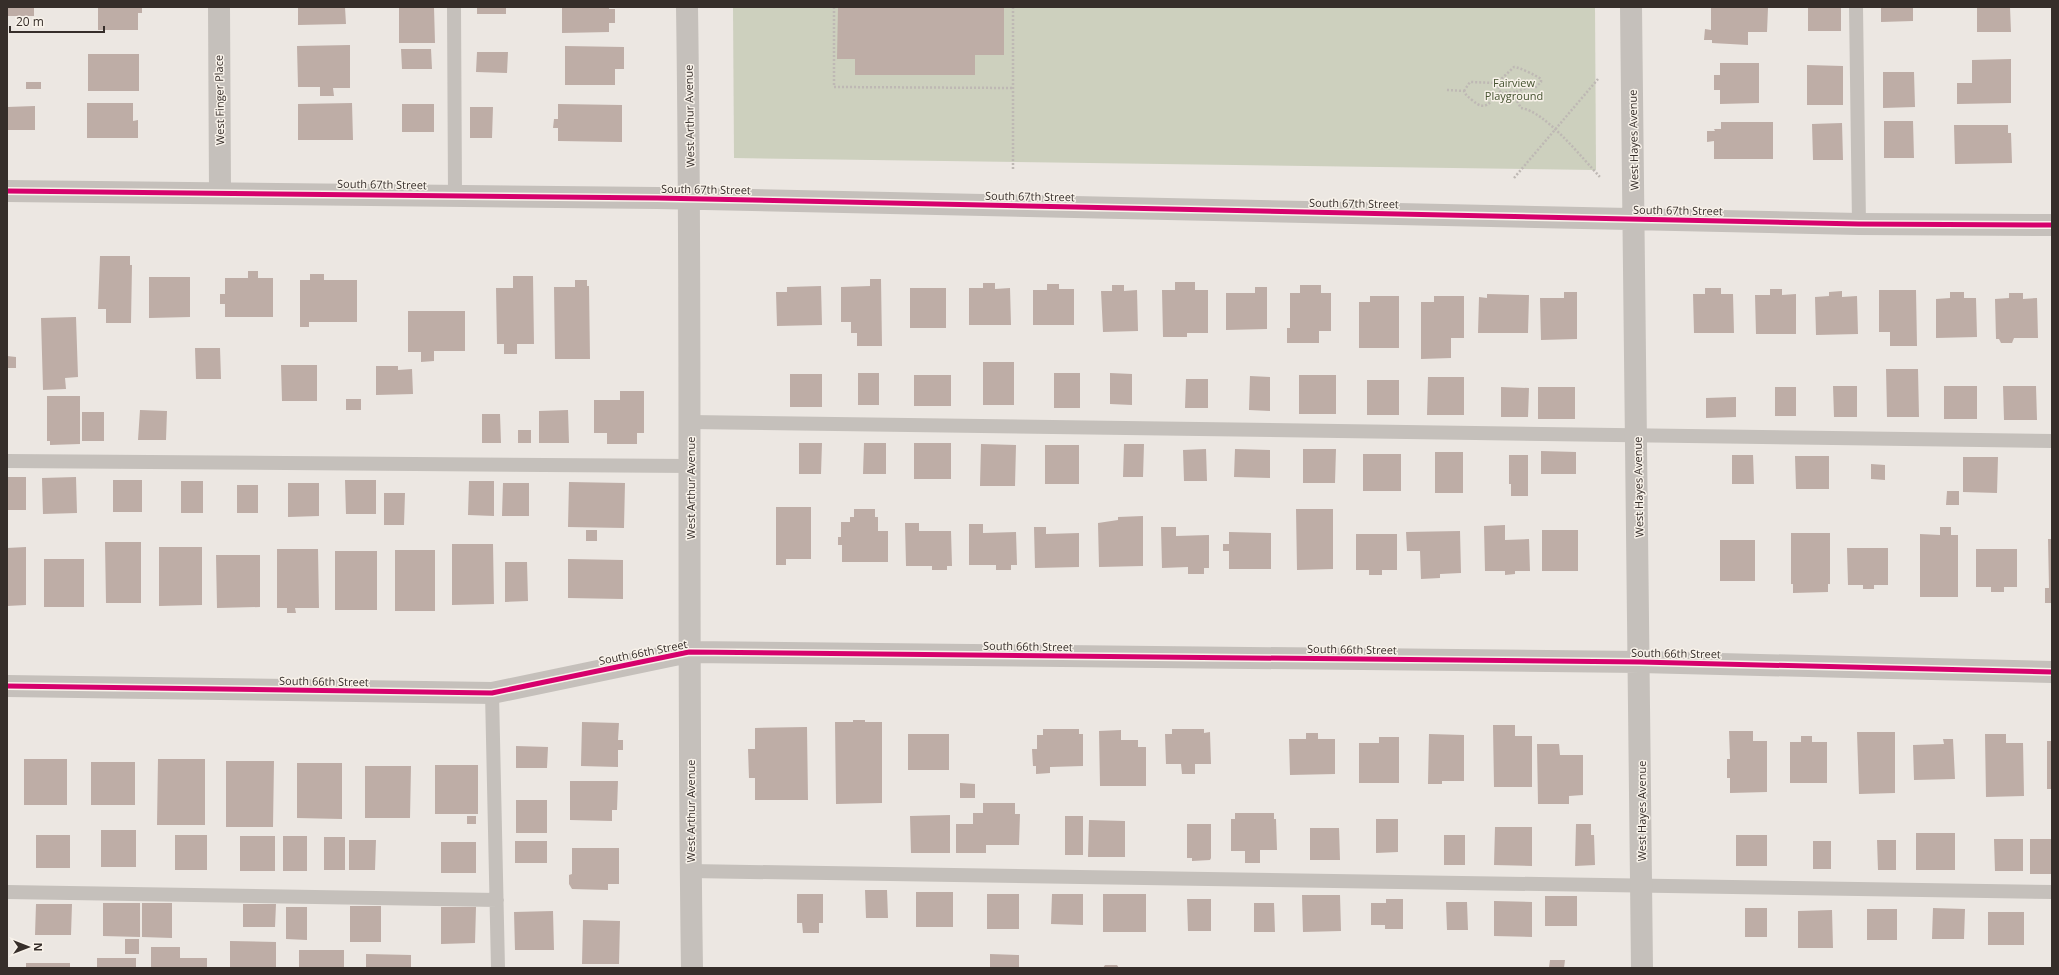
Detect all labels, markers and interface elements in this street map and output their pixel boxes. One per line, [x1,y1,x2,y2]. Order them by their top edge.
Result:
scale bar [10,8,104,34]
text: 20 m [16,13,44,30]
street label: West Finger Place [211,55,227,145]
street label: West Arthur Avenue [681,64,697,168]
park label: Fairview Playground [1485,75,1543,103]
street label: West Hayes Avenue [1625,90,1641,190]
street label: South 67th Street [337,176,427,192]
street label: South 67th Street [661,181,751,197]
street label: South 67th Street [985,188,1075,204]
street label: South 67th Street [1309,195,1399,211]
street label: South 67th Street [1633,202,1723,218]
street label: West Arthur Avenue [683,437,698,539]
street label: West Hayes Avenue [1630,437,1646,537]
street label: South 66th Street [598,636,689,668]
street label: South 66th Street [983,638,1073,654]
street label: South 66th Street [1307,641,1397,657]
street label: South 66th Street [1631,645,1721,661]
street label: South 66th Street [279,673,369,689]
street label: West Arthur Avenue [683,760,698,862]
street label: West Hayes Avenue [1634,761,1649,861]
north arrow [8,927,48,967]
text: N [31,943,46,951]

